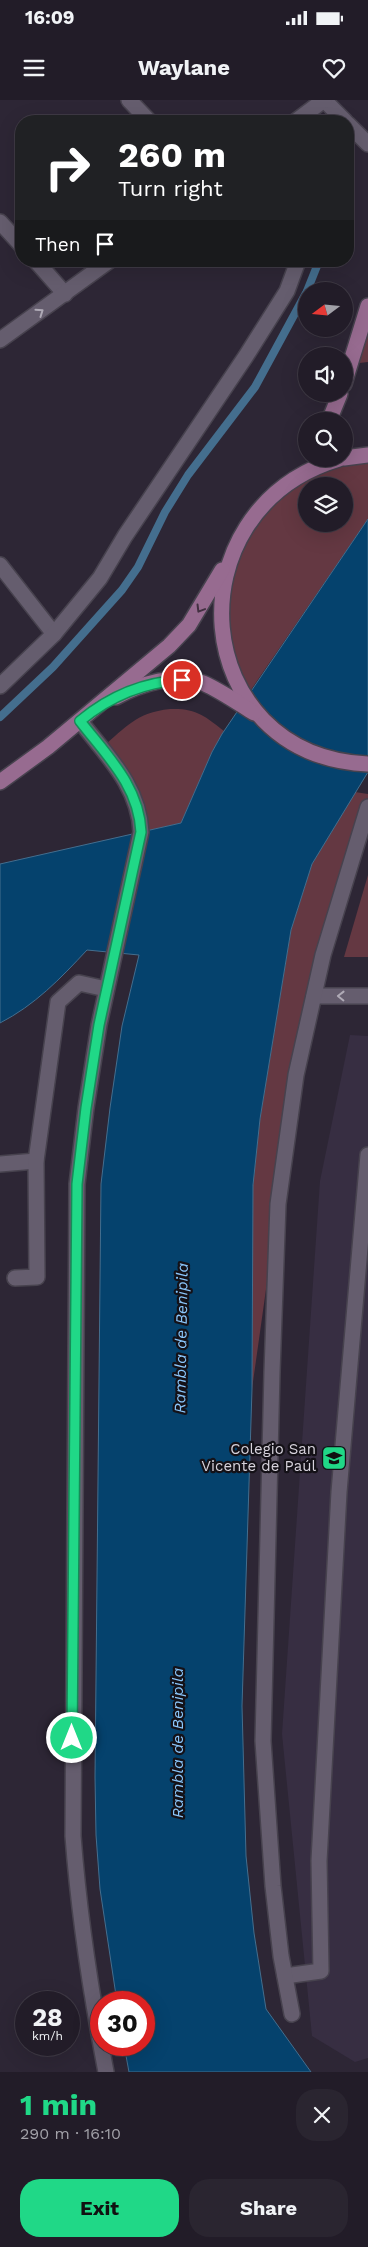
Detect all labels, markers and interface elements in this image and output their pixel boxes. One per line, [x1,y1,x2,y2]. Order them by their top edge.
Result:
text: 16:09 [25,6,75,29]
icon: menu [20,54,48,82]
icon: heart [320,54,348,82]
text: Waylane [138,55,230,80]
text: 260 m [118,134,226,176]
icon: right [35,135,100,200]
text: Turn right [118,176,223,201]
icon: arrive [91,230,119,258]
text: Then [35,233,81,256]
north arrow [298,282,352,338]
map controls [298,282,353,532]
one-way arrow [34,309,44,318]
button: sound [298,347,353,402]
button: search [298,412,353,467]
button: layers [298,477,353,532]
one-way arrow [196,604,206,613]
pin [161,659,203,701]
icon: arrive [168,666,196,694]
one-way arrow [337,991,344,1001]
water label: Rambla de Benipila [170,1262,192,1413]
place label: Colegio San Vicente de Paúl [201,1440,316,1475]
school or university icon: Colegio San Vicente de Paúl [321,1445,347,1471]
water label: Rambla de Benipila [168,1668,187,1818]
position arrow [45,1711,97,1763]
speed limit sign: 30 [90,1991,155,2056]
text: 28 [32,2003,63,2032]
text: km/h [32,2029,63,2043]
text: 1 min [20,2087,97,2122]
button: close [296,2089,348,2141]
text: 290 m · 16:10 [20,2124,121,2143]
button: Exit [20,2179,179,2237]
button: Share [189,2179,348,2237]

